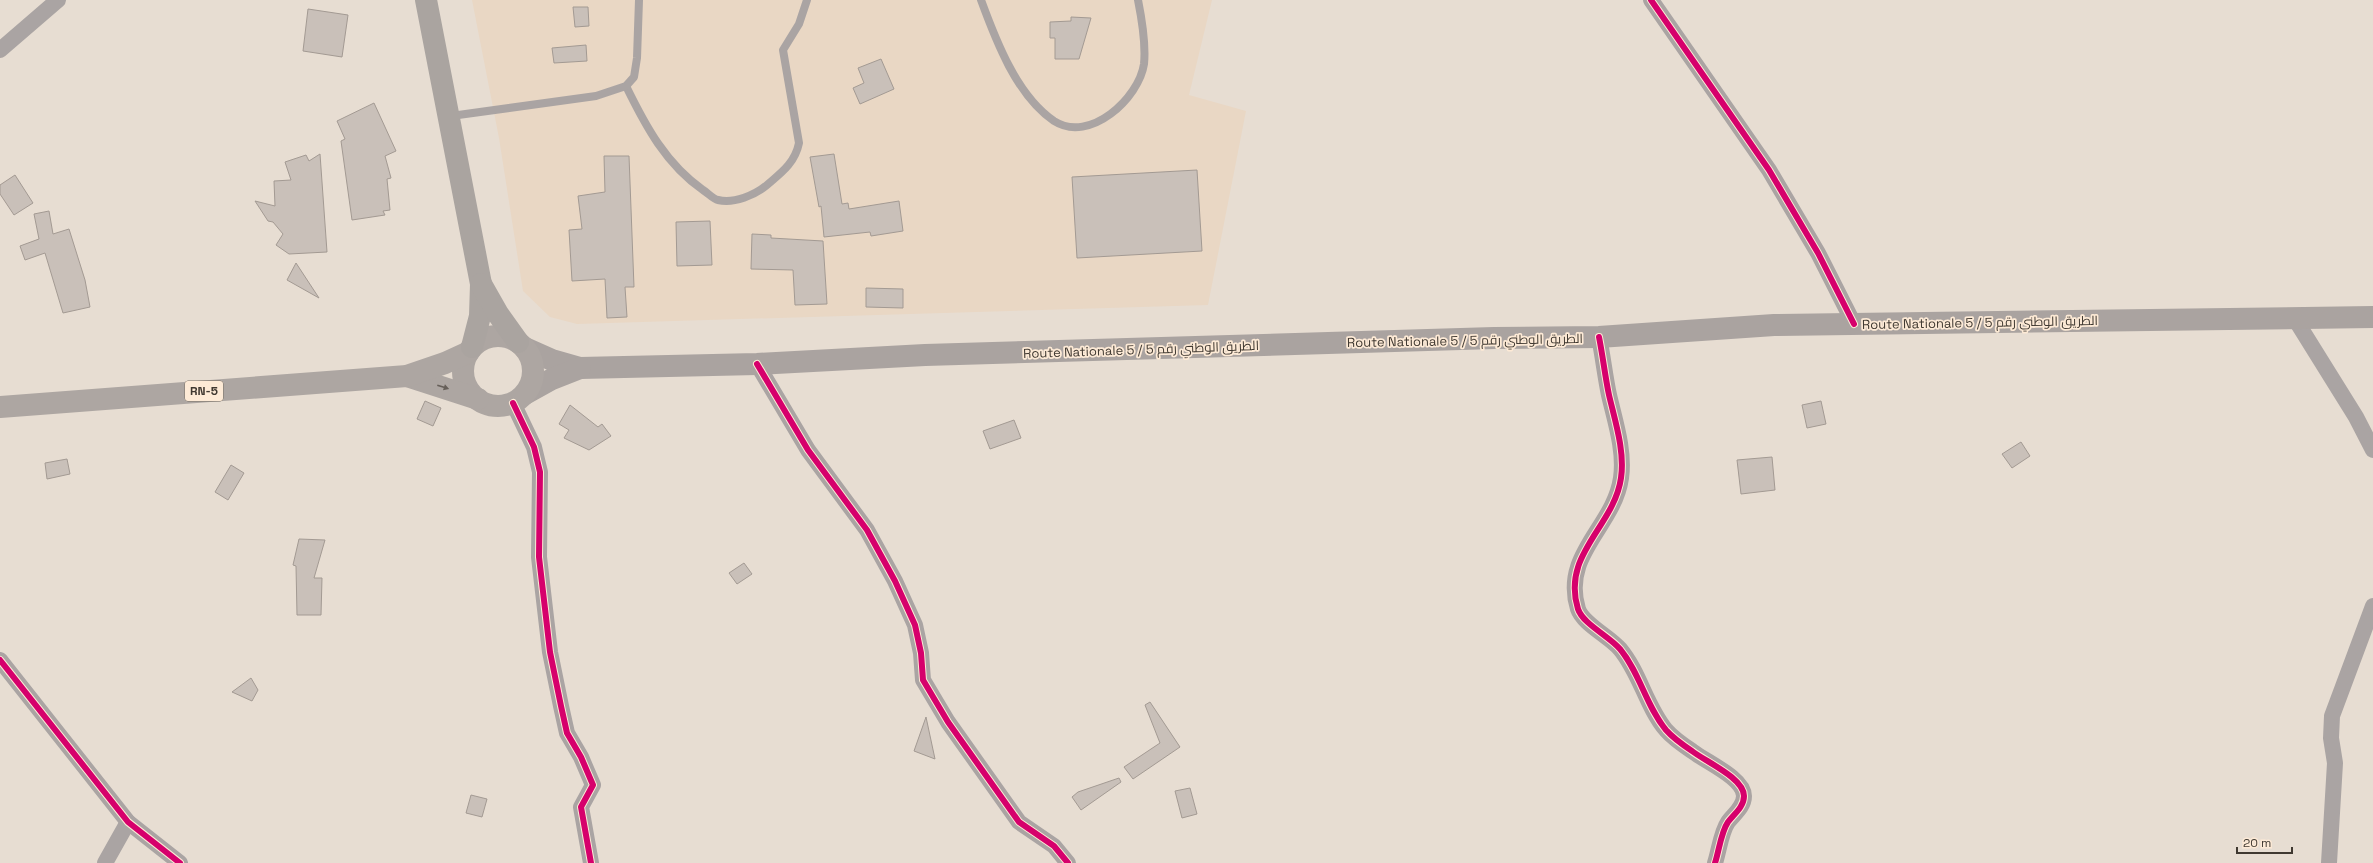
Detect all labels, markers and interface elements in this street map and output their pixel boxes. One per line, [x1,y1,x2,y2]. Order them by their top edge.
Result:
street label: Route Nationale 5 / الطريق الوطني رقم 5 [1862,312,2098,335]
street label: Route Nationale 5 / الطريق الوطني رقم 5 [1347,330,1583,353]
street label: Route Nationale 5 / الطريق الوطني رقم 5 [1023,337,1259,364]
road number: RN-5 [185,381,223,401]
one-way arrow [437,384,449,390]
scale bar [2237,829,2292,855]
text: 20 m [2243,835,2271,851]

